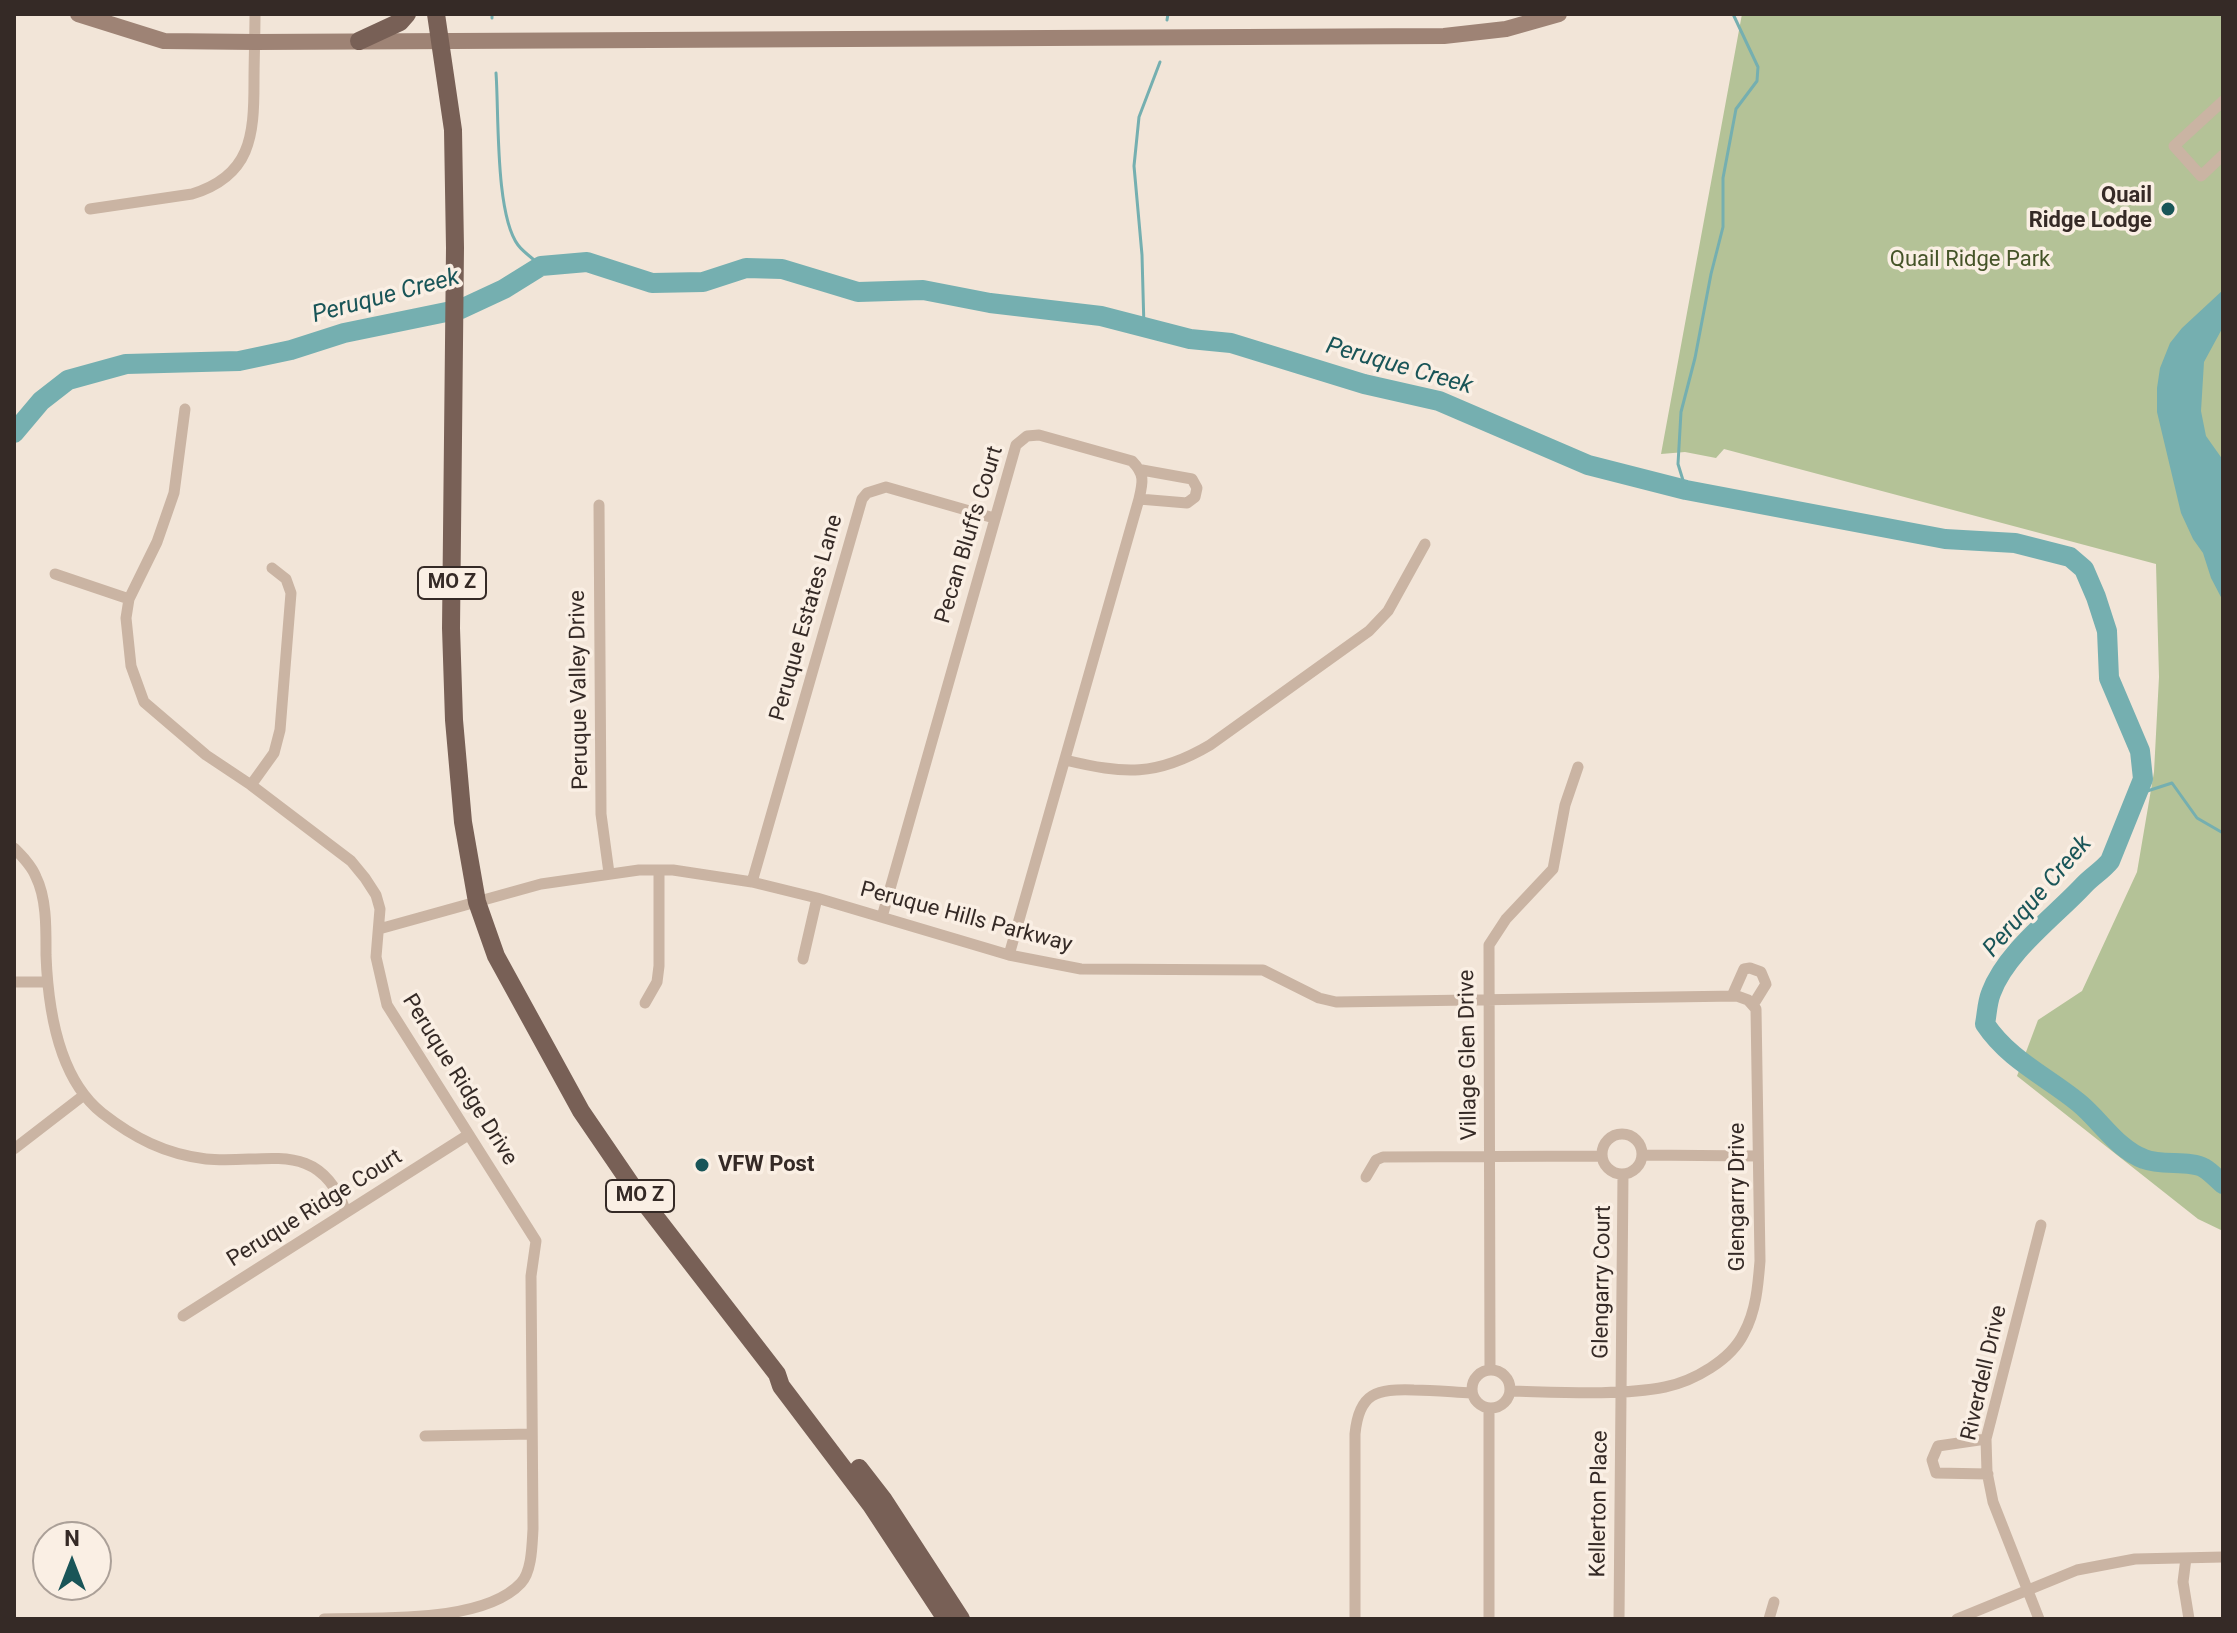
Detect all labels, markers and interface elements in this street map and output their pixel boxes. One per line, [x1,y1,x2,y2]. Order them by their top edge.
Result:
place label: Quail Ridge Lodge [2029,183,2152,234]
marker: Quail Ridge Lodge [2159,200,2177,218]
park label: Quail Ridge Park [1890,247,2050,273]
water label: Peruque Creek [309,264,463,330]
water label: Peruque Creek [1322,332,1476,402]
street label: Pecan Bluffs Court [930,443,1010,627]
street label: Peruque Estates Lane [765,512,849,724]
road number: MO Z [418,567,486,599]
street label: Peruque Valley Drive [565,590,595,790]
water label: Peruque Creek [1978,831,2098,963]
street label: Peruque Hills Parkway [857,877,1075,959]
street label: Village Glen Drive [1454,970,1484,1140]
street label: Peruque Ridge Drive [396,989,522,1171]
street label: Glengarry Drive [1725,1123,1751,1271]
street label: Peruque Ridge Court [222,1144,408,1274]
place label: VFW Post [718,1152,814,1178]
marker: VFW Post [693,1156,711,1174]
road number: MO Z [606,1180,674,1212]
street label: Glengarry Court [1588,1205,1618,1359]
street label: Riverdell Drive [1957,1303,2013,1443]
street label: Kellerton Place [1586,1430,1614,1578]
north arrow [32,1521,112,1601]
text: N [64,1526,80,1551]

